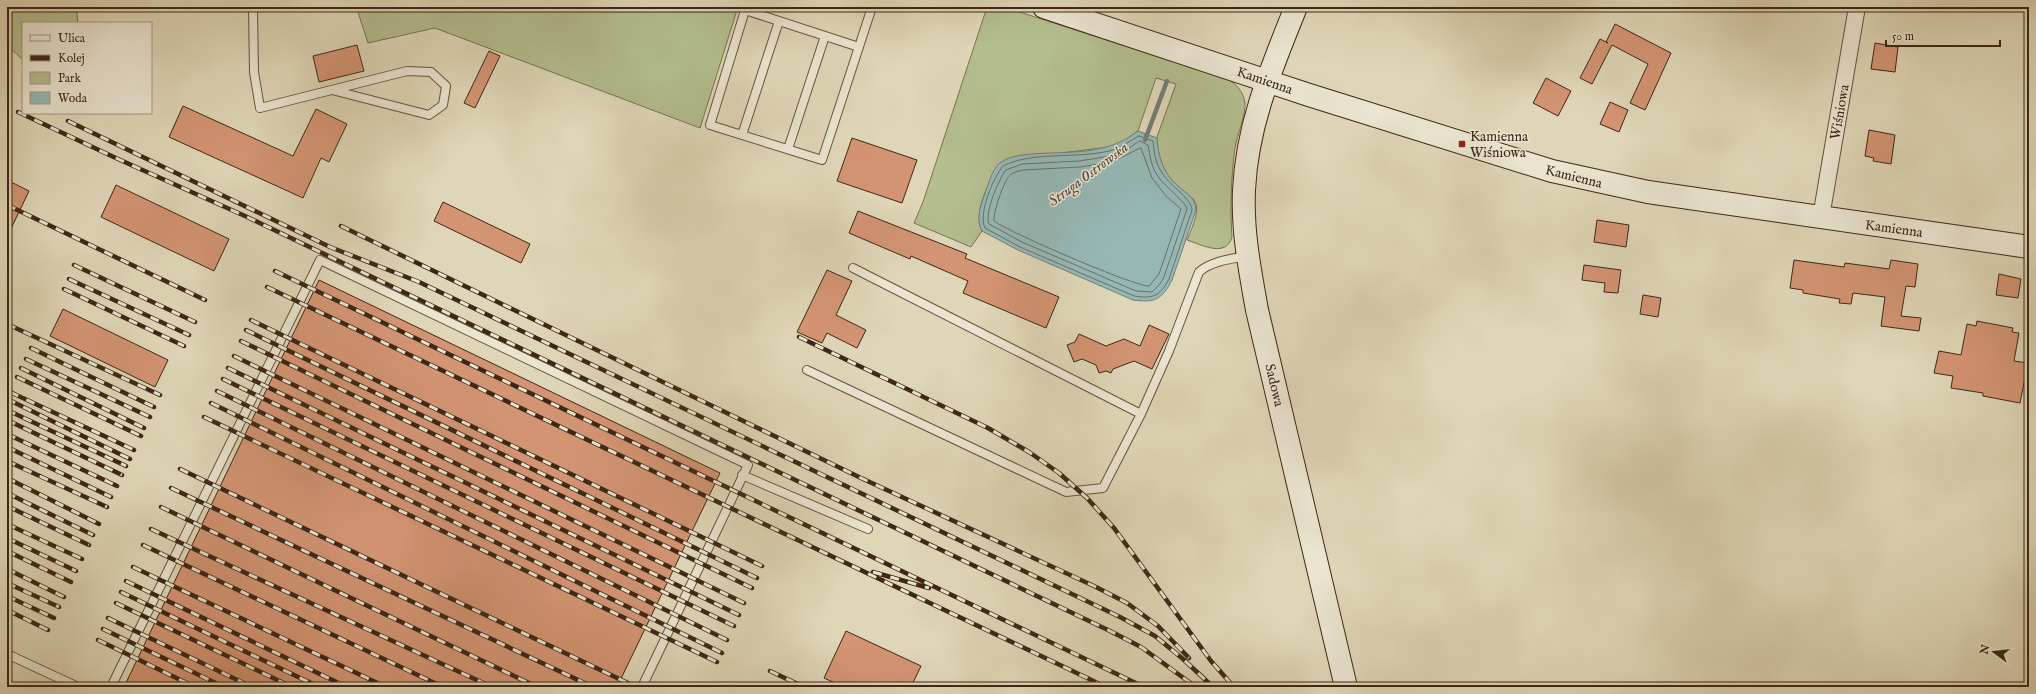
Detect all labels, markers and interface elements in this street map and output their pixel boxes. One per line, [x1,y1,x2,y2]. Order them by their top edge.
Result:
legend [22,22,152,114]
scale bar [1886,22,2000,48]
text: 50 m [1892,29,1914,44]
text: Ulica [58,31,86,46]
text: Kolej [58,51,85,66]
street label: Kamienna [1234,63,1296,99]
text: Park [58,71,81,86]
street label: Wiśniowa [1826,82,1854,141]
text: Woda [58,91,88,106]
place label: Kamienna Wiśniowa [1470,128,1529,162]
water label: Struga Ostrowska [1044,138,1133,212]
marker: Kamienna Wiśniowa [1457,139,1467,149]
street label: Kamienna [1543,161,1605,193]
street label: Kamienna [1864,216,1925,242]
street label: Sadowa [1260,362,1288,409]
north arrow [1974,632,2014,672]
text: N [1977,643,1993,657]

